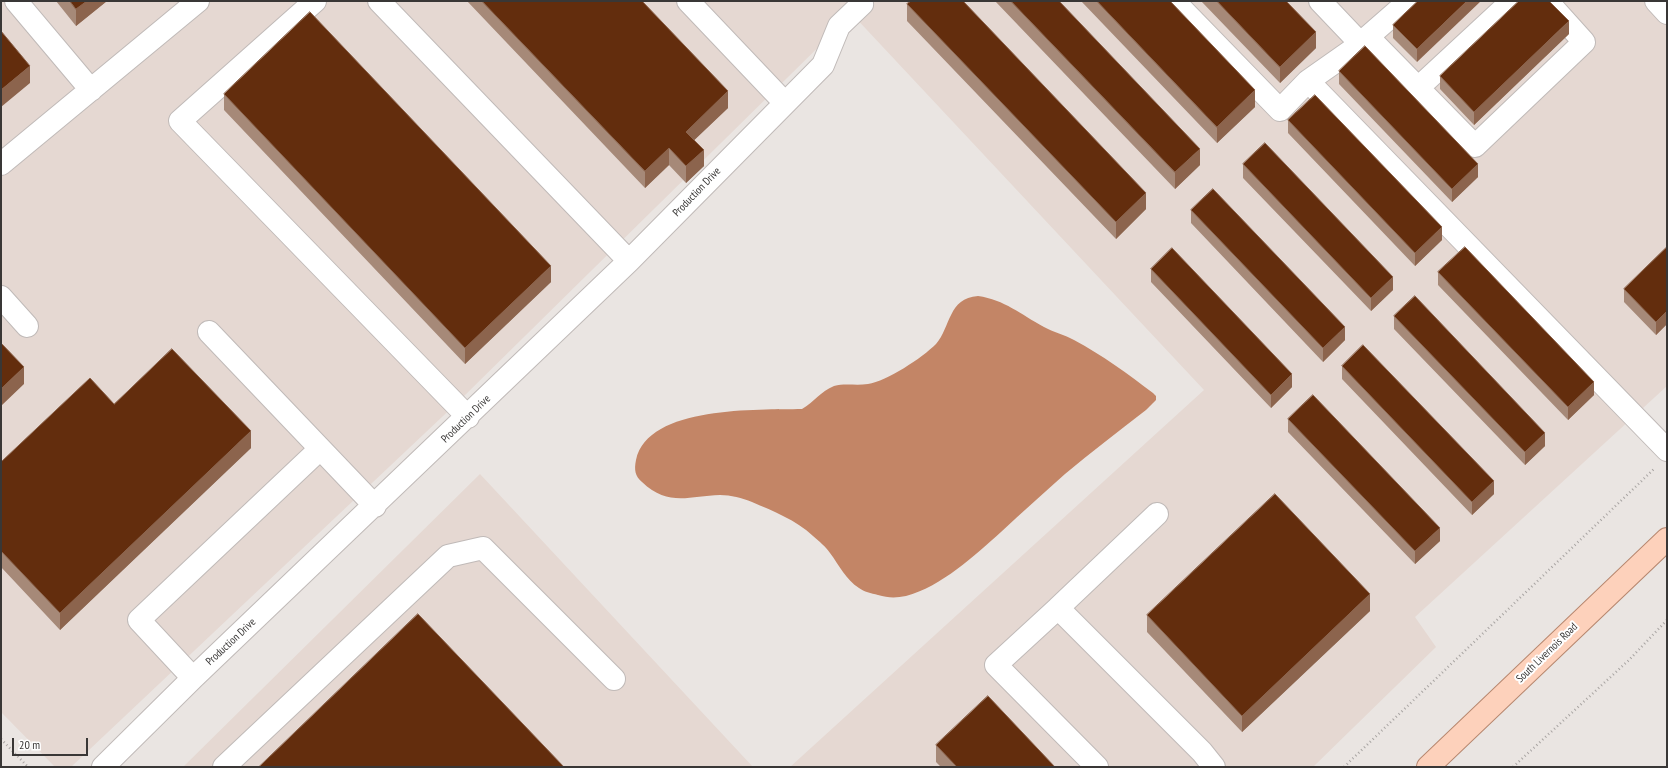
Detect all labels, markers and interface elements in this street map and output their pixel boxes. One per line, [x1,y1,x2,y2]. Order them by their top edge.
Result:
street label: Production Drive [670,165,724,219]
street label: Production Drive [439,392,493,446]
street label: Production Drive [203,616,259,668]
street label: South Livernois Road [1514,620,1580,686]
scale bar [14,730,90,756]
text: 20 m [19,737,40,752]

